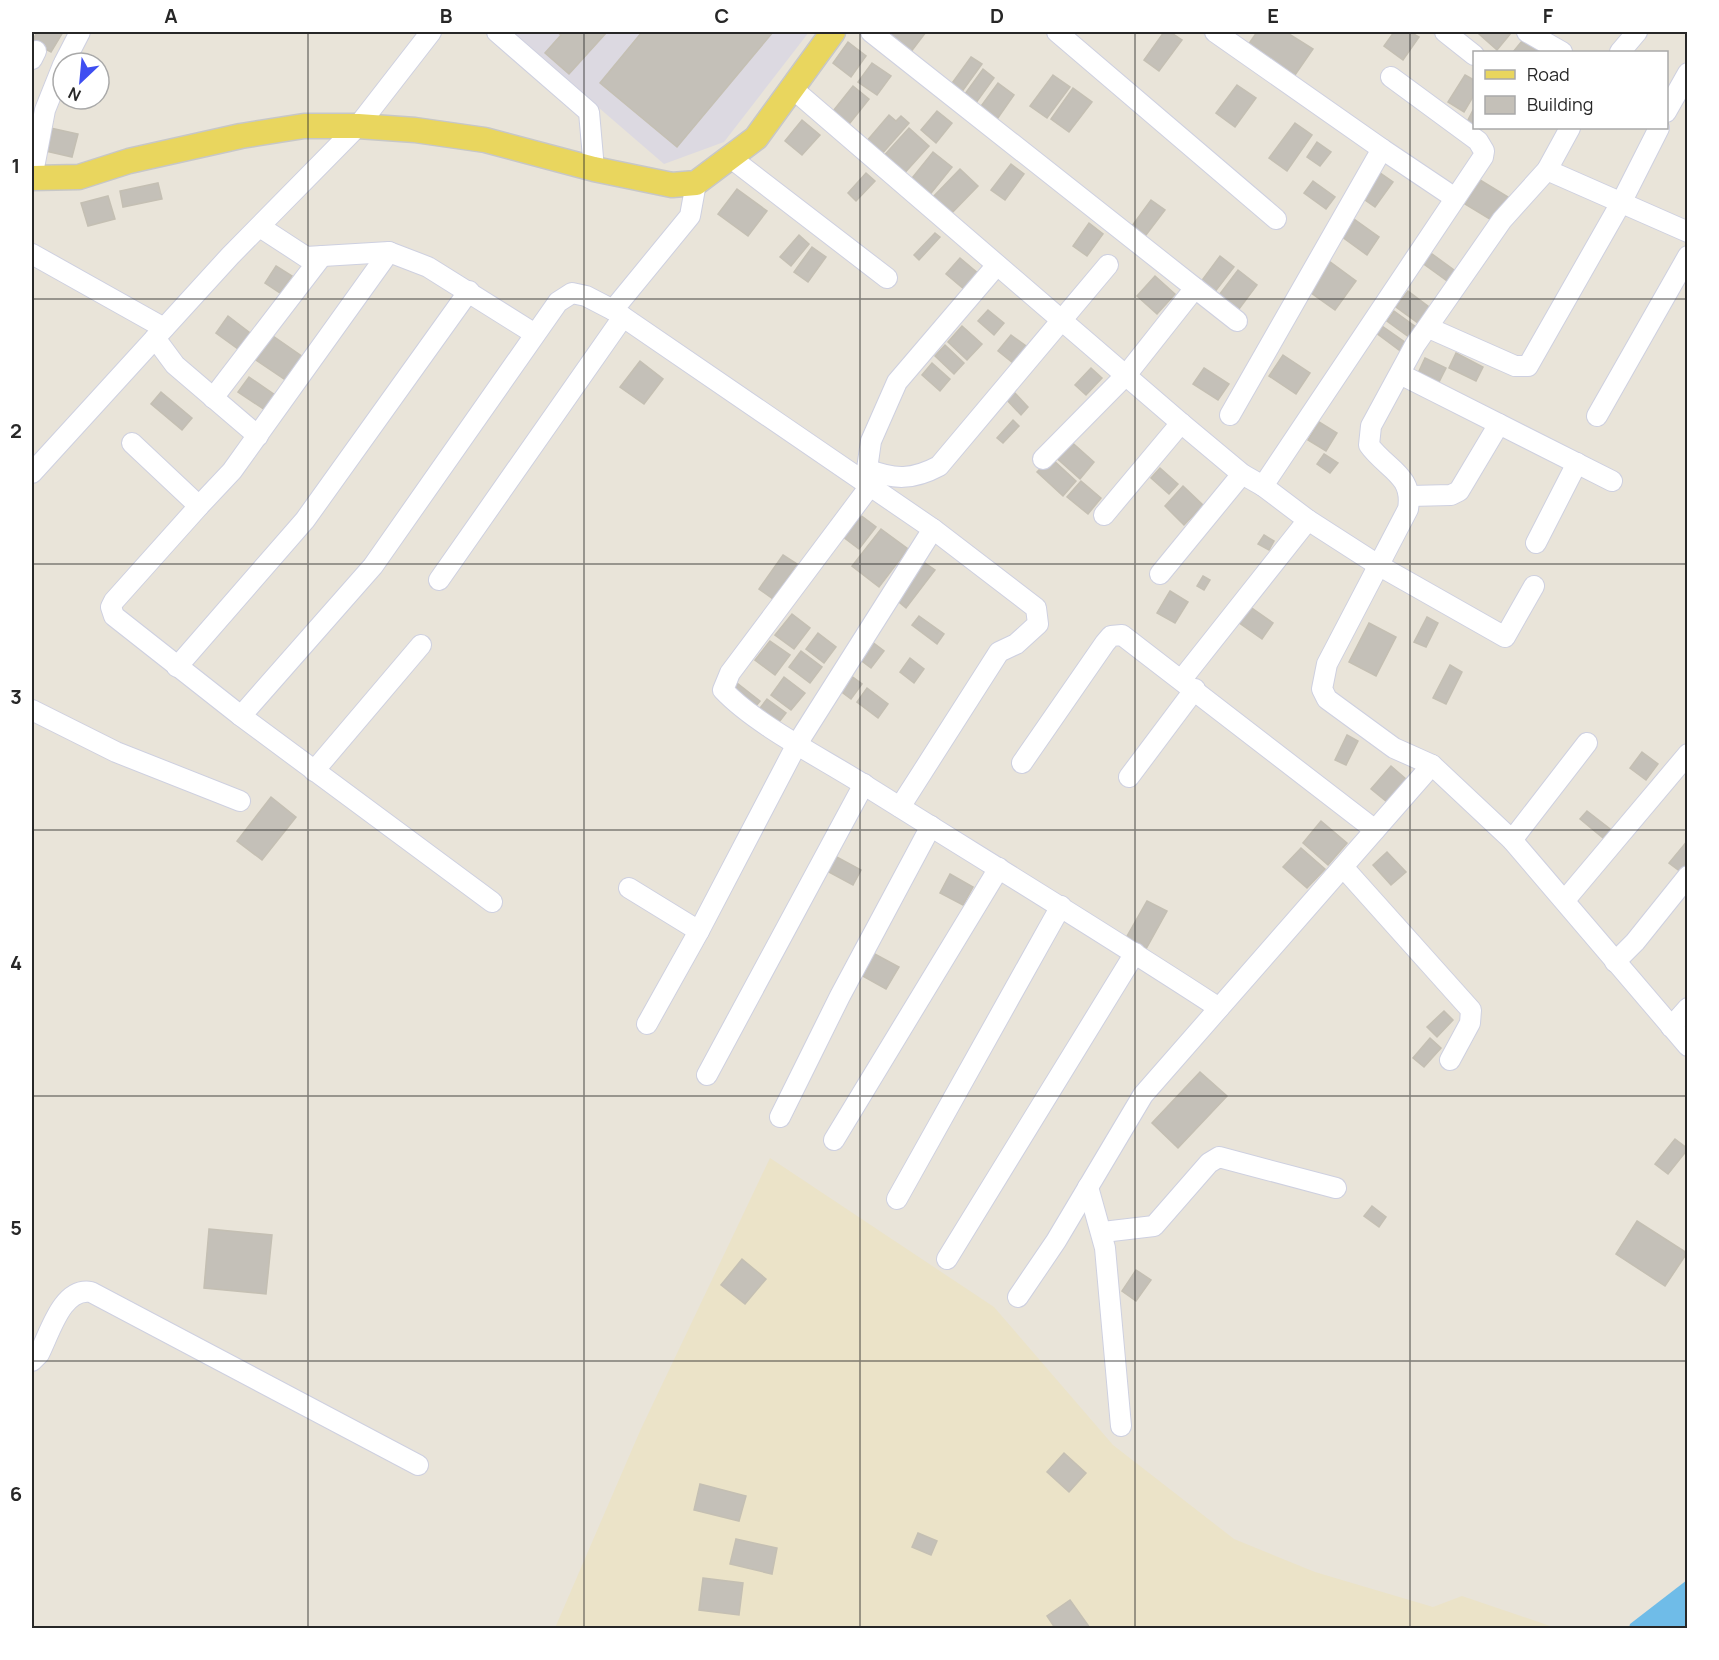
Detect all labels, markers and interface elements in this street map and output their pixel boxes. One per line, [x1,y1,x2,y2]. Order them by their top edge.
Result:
text: A [164,2,178,29]
text: B [440,2,453,29]
text: C [715,2,729,29]
text: D [990,2,1004,29]
text: E [1267,2,1279,29]
text: F [1543,2,1554,29]
north arrow [51,51,111,111]
legend [1473,51,1668,129]
text: Road [1527,62,1570,86]
text: N [64,82,84,107]
text: Building [1527,92,1593,116]
text: 1 [12,152,20,179]
text: 2 [10,417,22,444]
text: 3 [10,683,22,710]
text: 4 [10,949,22,976]
text: 5 [10,1214,22,1241]
text: 6 [10,1480,22,1507]

